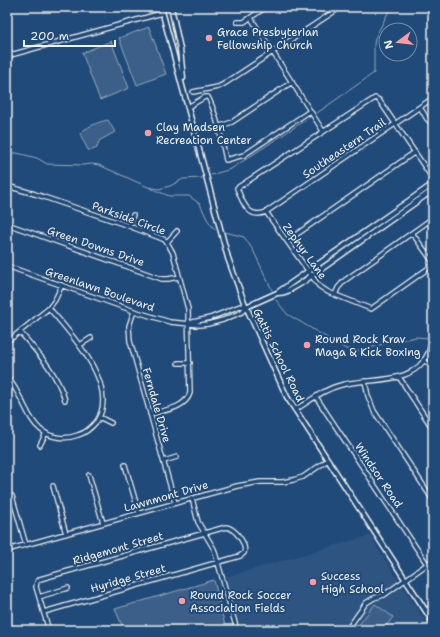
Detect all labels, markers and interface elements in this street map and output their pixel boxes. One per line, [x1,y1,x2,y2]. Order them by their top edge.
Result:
scale bar [24,22,115,48]
north arrow [378,22,418,62]
place label: Grace Presbyterian Fellowship Church [217,25,319,53]
text: 200 m [30,28,69,44]
marker: Grace Presbyterian Fellowship Church [204,33,214,43]
text: N [380,38,397,51]
street label: Southeastern Trail [300,114,390,182]
place label: Clay Madsen Recreation Center [156,120,252,148]
marker: Clay Madsen Recreation Center [143,128,153,138]
street label: Parkside Circle [90,198,168,239]
street label: Zephyr Lane [279,220,330,282]
street label: Green Downs Drive [45,223,146,270]
street label: Greenlawn Boulevard [43,264,156,315]
street label: Gattis School Road [249,306,308,404]
place label: Round Rock Krav Maga & Kick Boxing [315,332,421,360]
marker: Round Rock Krav Maga & Kick Boxing [302,340,312,350]
street label: Ferndale Drive [139,366,174,444]
street label: Windsor Road [351,440,406,511]
street label: Lawnmont Drive [122,477,210,516]
street label: Ridgemont Street [71,528,165,569]
street label: Hyridge Street [89,560,168,596]
place label: Success High School [321,569,385,597]
marker: Success High School [308,577,318,587]
place label: Round Rock Soccer Association Fields [190,588,292,616]
marker: Round Rock Soccer Association Fields [177,596,187,606]

